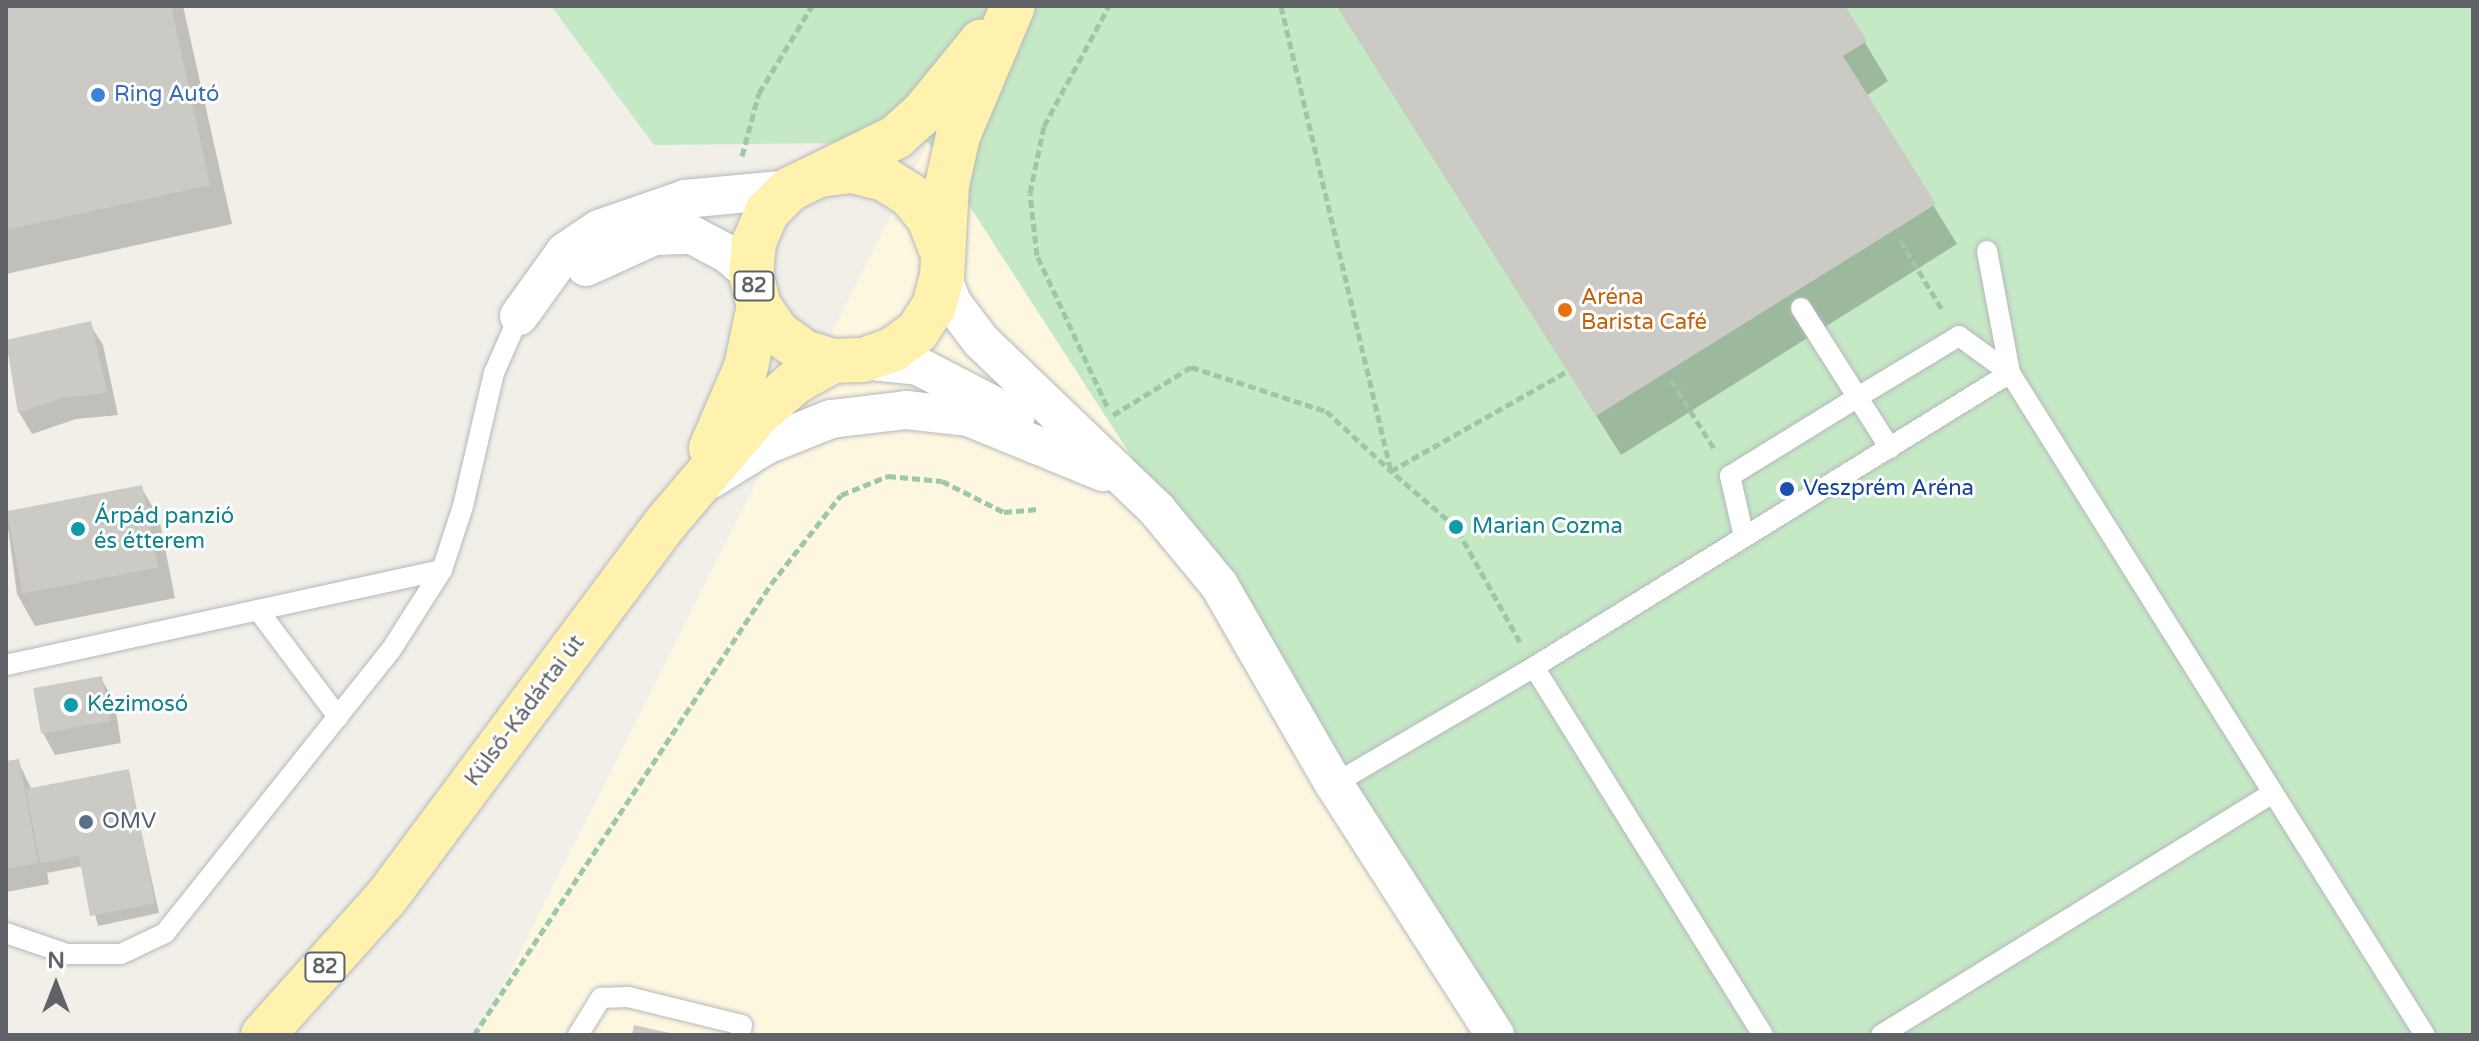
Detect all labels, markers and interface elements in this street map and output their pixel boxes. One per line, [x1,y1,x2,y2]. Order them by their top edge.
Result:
place label: Ring Autó [114,82,219,108]
marker: Ring Autó [89,86,107,104]
road number: 82 [732,270,776,302]
place label: Aréna Barista Café [1581,284,1707,336]
marker: Aréna Barista Café [1556,301,1574,319]
place label: Veszprém Aréna [1803,476,1974,502]
marker: Veszprém Aréna [1778,480,1796,498]
place label: Árpád panzió és étterem [94,503,234,554]
place label: Marian Cozma [1472,514,1623,540]
marker: Marian Cozma [1447,518,1465,536]
marker: Árpád panzió és étterem [69,520,87,538]
street label: Külső-Kádártai út [460,630,590,792]
place label: Kézimosó [87,692,188,718]
marker: Kézimosó [62,696,80,714]
place label: OMV [102,809,156,835]
marker: OMV [77,813,95,831]
north arrow [16,945,96,1025]
text: N [47,948,65,974]
road number: 82 [303,951,347,983]

